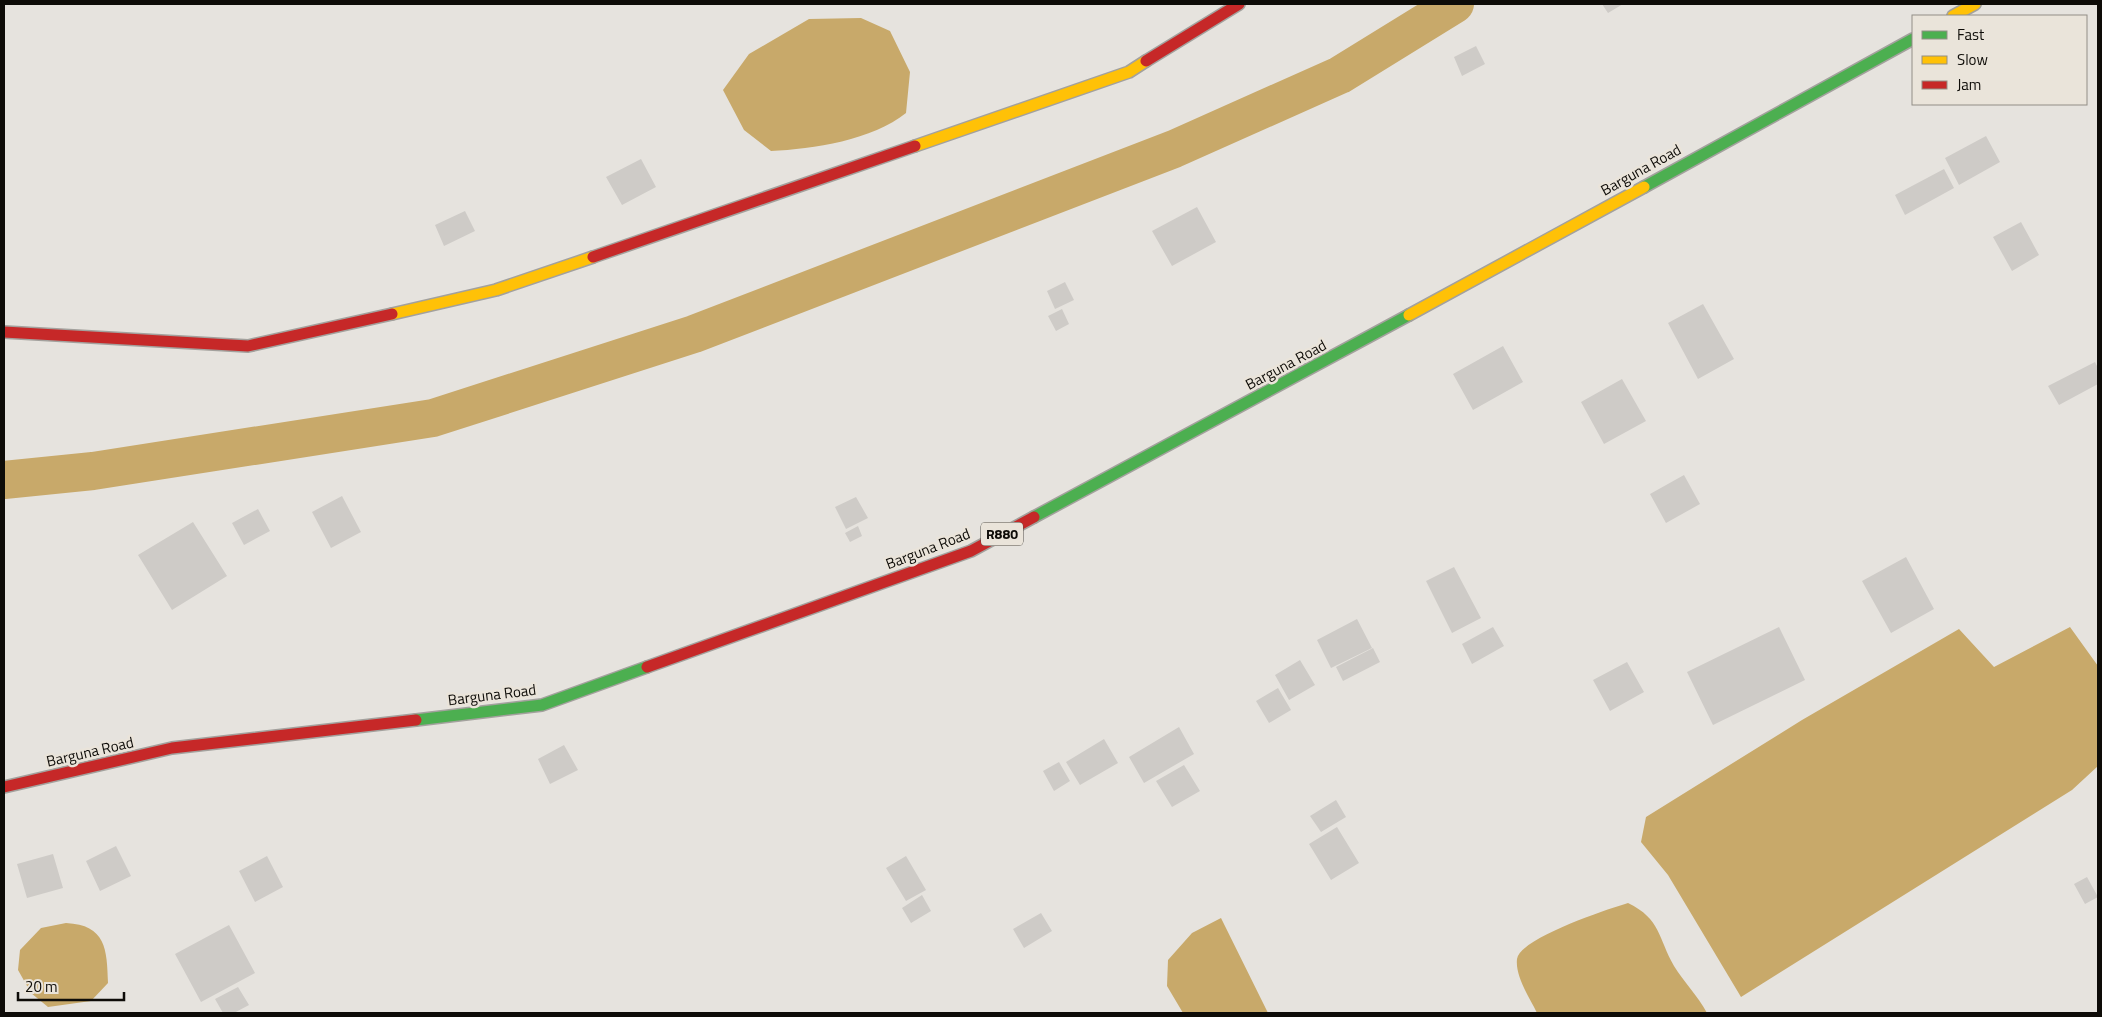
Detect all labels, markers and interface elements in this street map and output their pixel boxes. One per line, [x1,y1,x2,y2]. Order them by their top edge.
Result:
legend [1912,15,2087,105]
text: Fast [1957,23,1985,46]
text: Slow [1957,48,1988,71]
text: Jam [1957,73,1981,96]
street label: Barguna Road [1596,138,1685,201]
street label: Barguna Road [1241,334,1330,396]
street label: Barguna Road [882,522,973,575]
road number: R880 [981,522,1023,546]
street label: Barguna Road [446,678,537,711]
street label: Barguna Road [44,730,136,773]
scale bar [18,970,124,1002]
text: 20 m [25,975,58,998]

